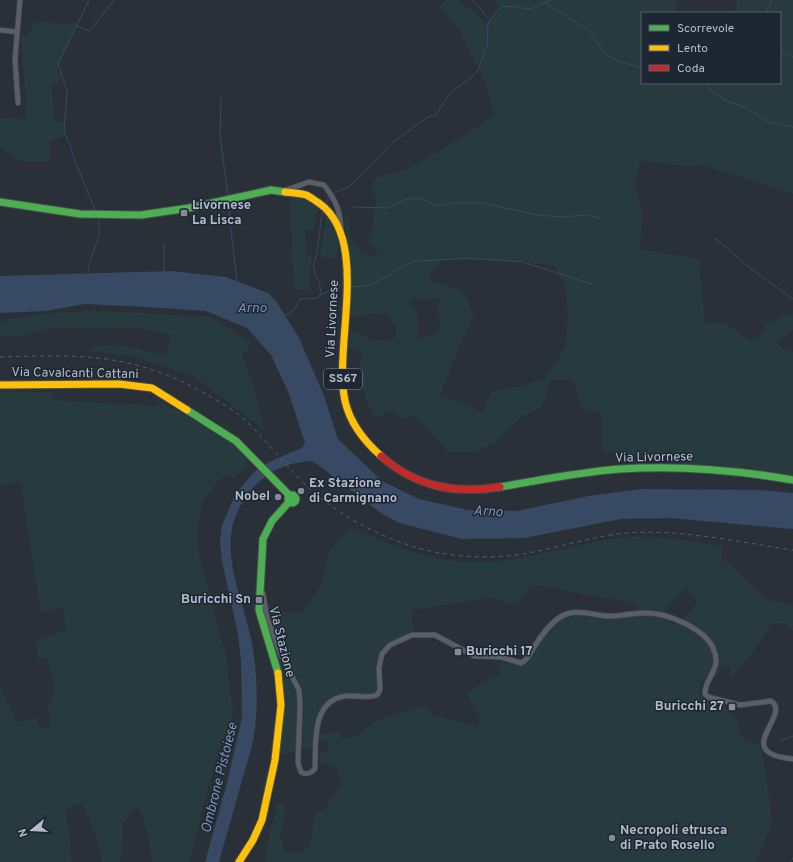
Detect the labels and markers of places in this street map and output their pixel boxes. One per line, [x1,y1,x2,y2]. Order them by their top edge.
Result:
place label: Livornese La Lisca [192,198,251,229]
marker: Livornese La Lisca [179,208,189,218]
place label: Ex Stazione di Carmignano [309,476,397,507]
marker: Ex Stazione di Carmignano [296,486,306,496]
place label: Nobel [235,489,270,505]
marker: Nobel [273,492,283,502]
place label: Buricchi Sn [181,592,251,608]
marker: Buricchi Sn [254,595,264,605]
place label: Buricchi 17 [466,644,533,660]
marker: Buricchi 17 [453,647,463,657]
place label: Buricchi 27 [655,699,724,715]
marker: Buricchi 27 [727,702,737,712]
place label: Necropoli etrusca di Prato Rosello [620,823,727,854]
marker: Necropoli etrusca di Prato Rosello [607,833,617,843]

